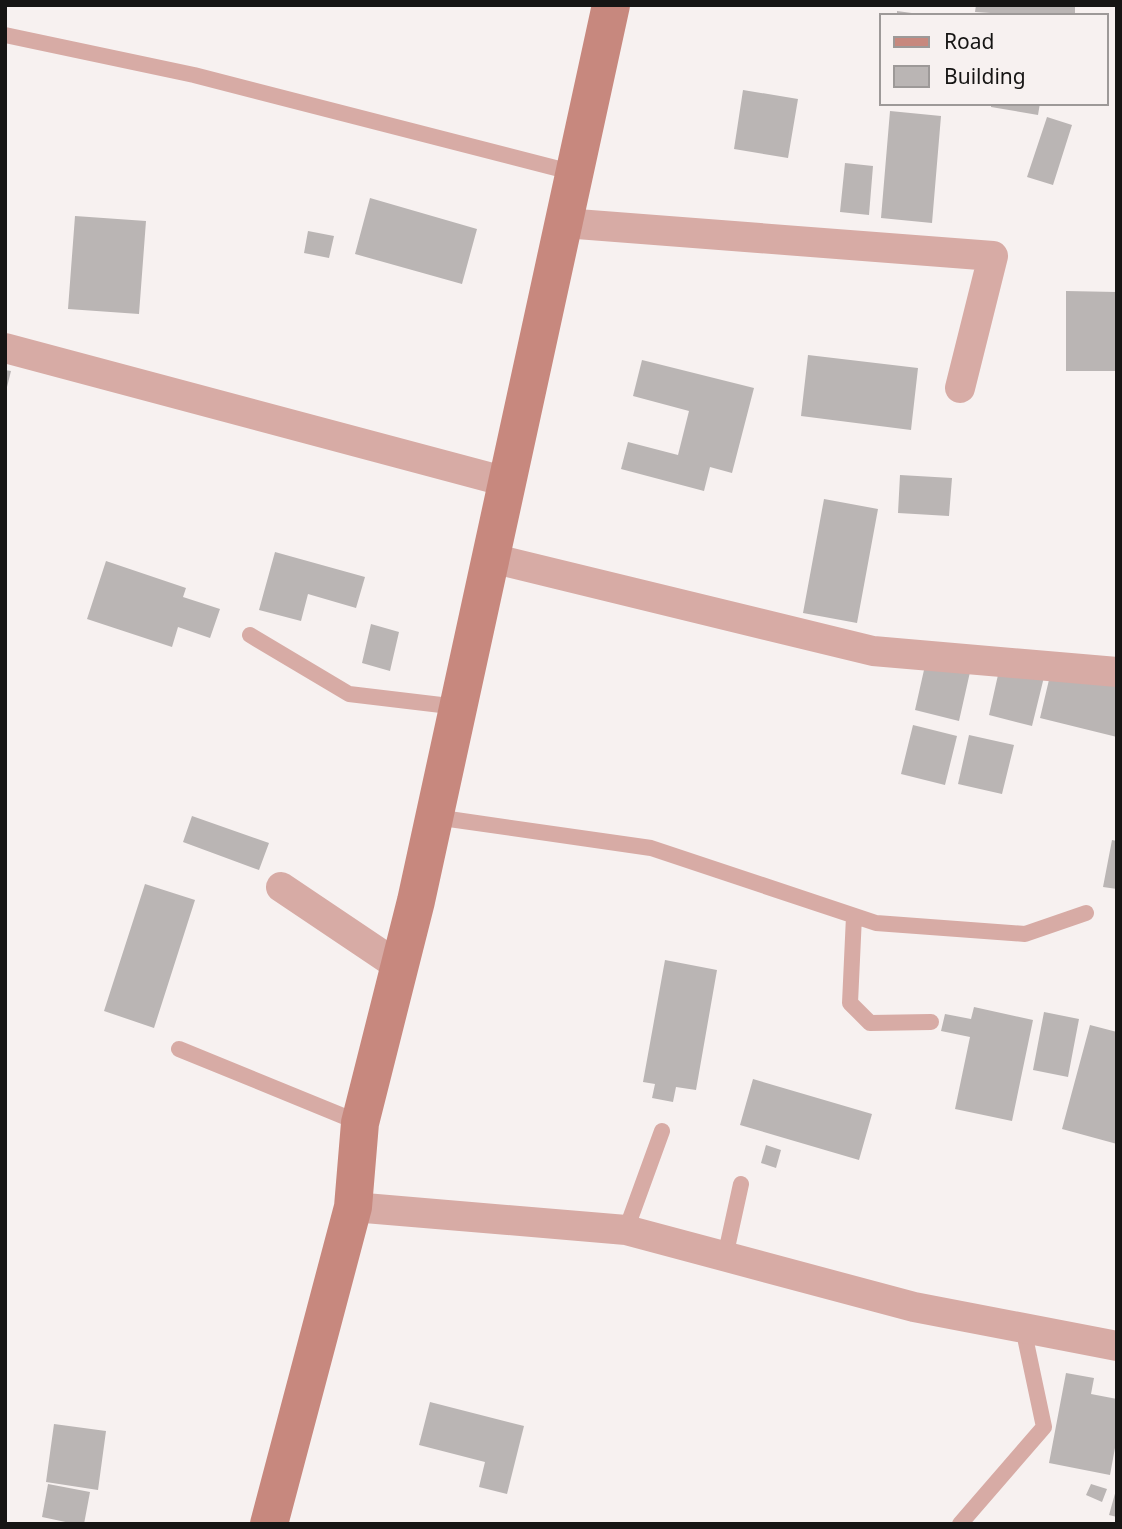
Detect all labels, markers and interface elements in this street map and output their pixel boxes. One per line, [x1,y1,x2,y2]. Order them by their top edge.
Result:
legend [880,14,1108,105]
text: Road [944,27,994,55]
text: Building [944,62,1026,90]

